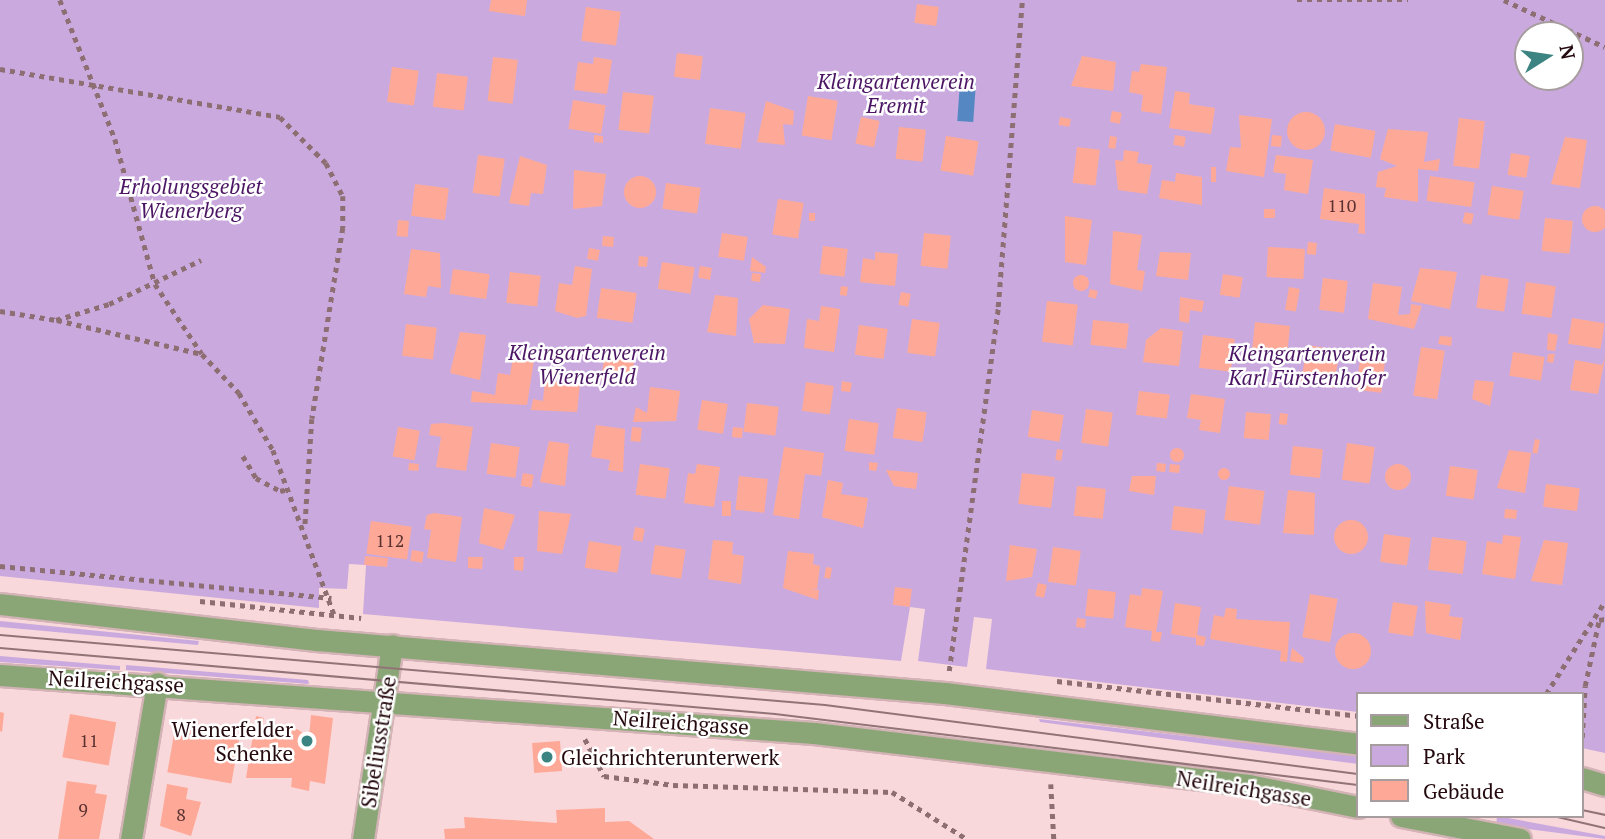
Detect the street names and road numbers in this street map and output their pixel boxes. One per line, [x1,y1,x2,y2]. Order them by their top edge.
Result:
street label: Neilreichgasse [47,665,185,697]
street label: Sibeliusstraße [355,674,401,810]
street label: Neilreichgasse [612,705,750,739]
street label: Neilreichgasse [1175,765,1313,811]

